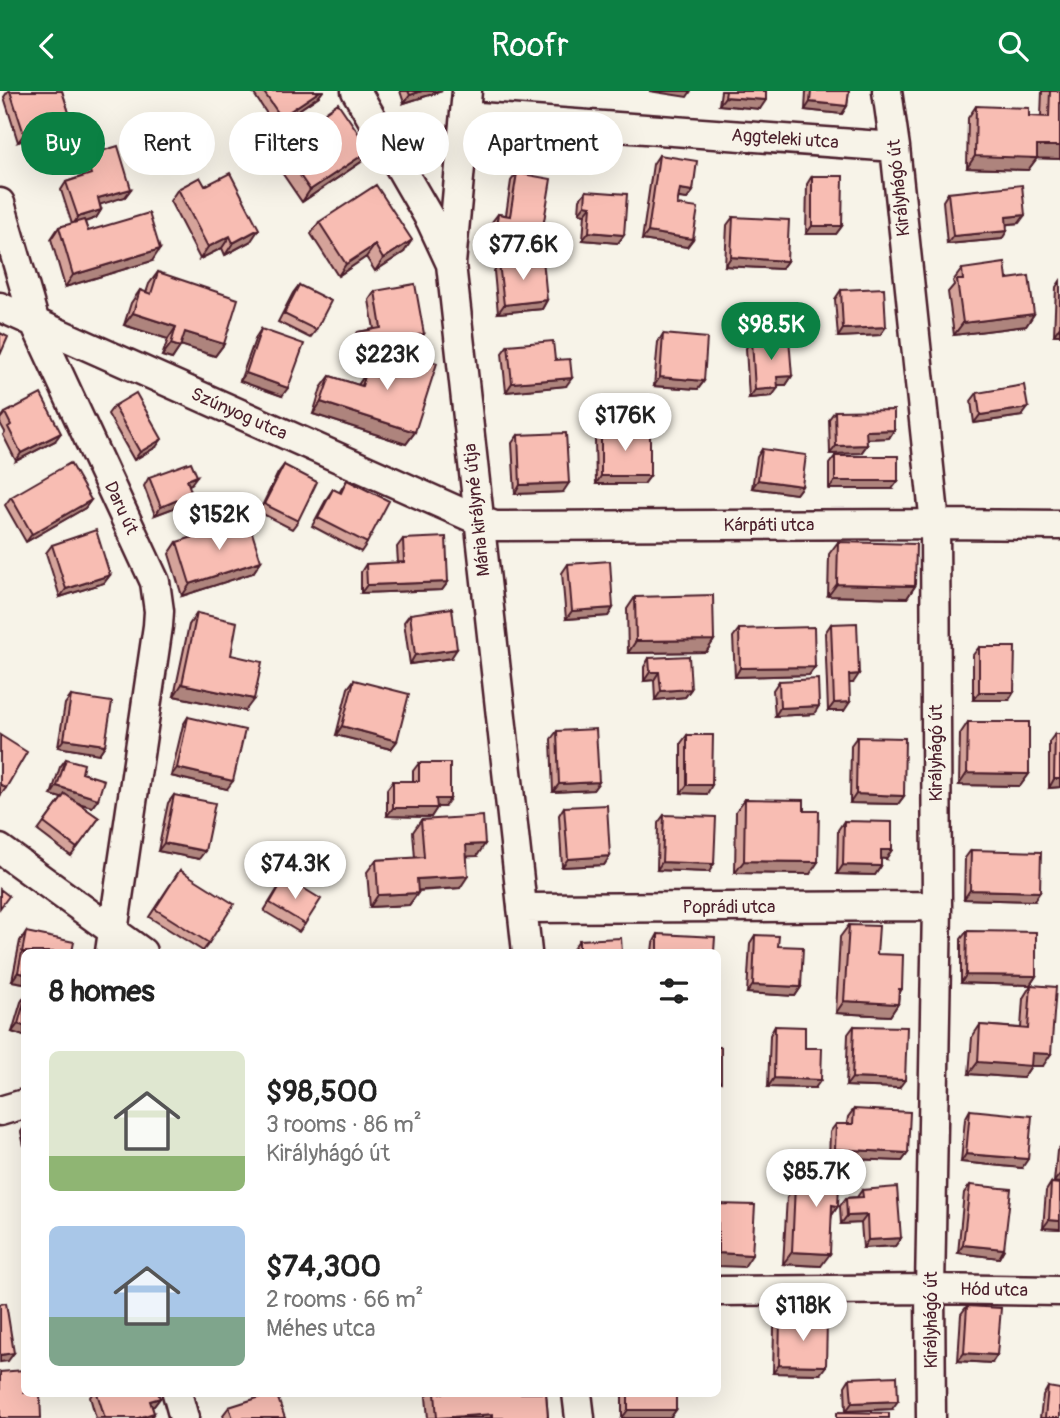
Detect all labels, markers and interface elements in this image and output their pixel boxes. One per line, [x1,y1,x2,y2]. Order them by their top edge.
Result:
text: Roofr [491,26,569,66]
icon: back [28,27,66,65]
icon: search [994,27,1032,65]
chip: Buy [21,112,105,175]
chip: Rent [119,112,215,175]
chip: Filters [229,112,342,175]
chip: New [356,112,449,175]
chip: Apartment [463,112,623,175]
street label: Aggteleki utca [731,124,839,154]
street label: Királyhágó út [882,138,916,237]
pin: $77.6K [466,223,580,282]
text: $77.6K [488,230,558,259]
pin: $98.5K [714,303,828,362]
text: $98.5K [737,310,805,339]
pin: $223K [338,333,436,392]
text: $223K [355,340,419,369]
street label: Szúnyog utca [187,383,291,445]
pin: $176K [576,393,674,453]
text: $176K [595,401,655,430]
street label: Mária királyné útja [459,442,495,578]
street label: Daru út [99,478,143,539]
pin: $152K [170,493,268,552]
text: $152K [189,500,249,529]
street label: Kárpáti utca [724,514,814,537]
street label: Királyhágó út [925,704,948,802]
pin: $74.3K [238,841,352,901]
text: $74.3K [260,849,330,878]
street label: Poprádi utca [683,896,775,919]
icon: filters [655,972,693,1010]
text: 8 homes [49,973,155,1010]
text: $98,500 [266,1073,378,1110]
icon: home [105,1079,189,1163]
text: 3 rooms · 86 m² [266,1110,422,1139]
text: Királyhágó út [266,1139,390,1168]
pin: $85.7K [759,1149,873,1209]
text: $85.7K [782,1157,850,1186]
text: $74,300 [266,1248,381,1285]
icon: home [105,1254,189,1338]
street label: Királyhágó út [920,1271,943,1369]
street label: Hód utca [960,1278,1028,1302]
pin: $118K [754,1283,852,1343]
text: 2 rooms · 66 m² [266,1285,423,1314]
text: $118K [775,1291,831,1320]
text: Méhes utca [266,1314,375,1343]

